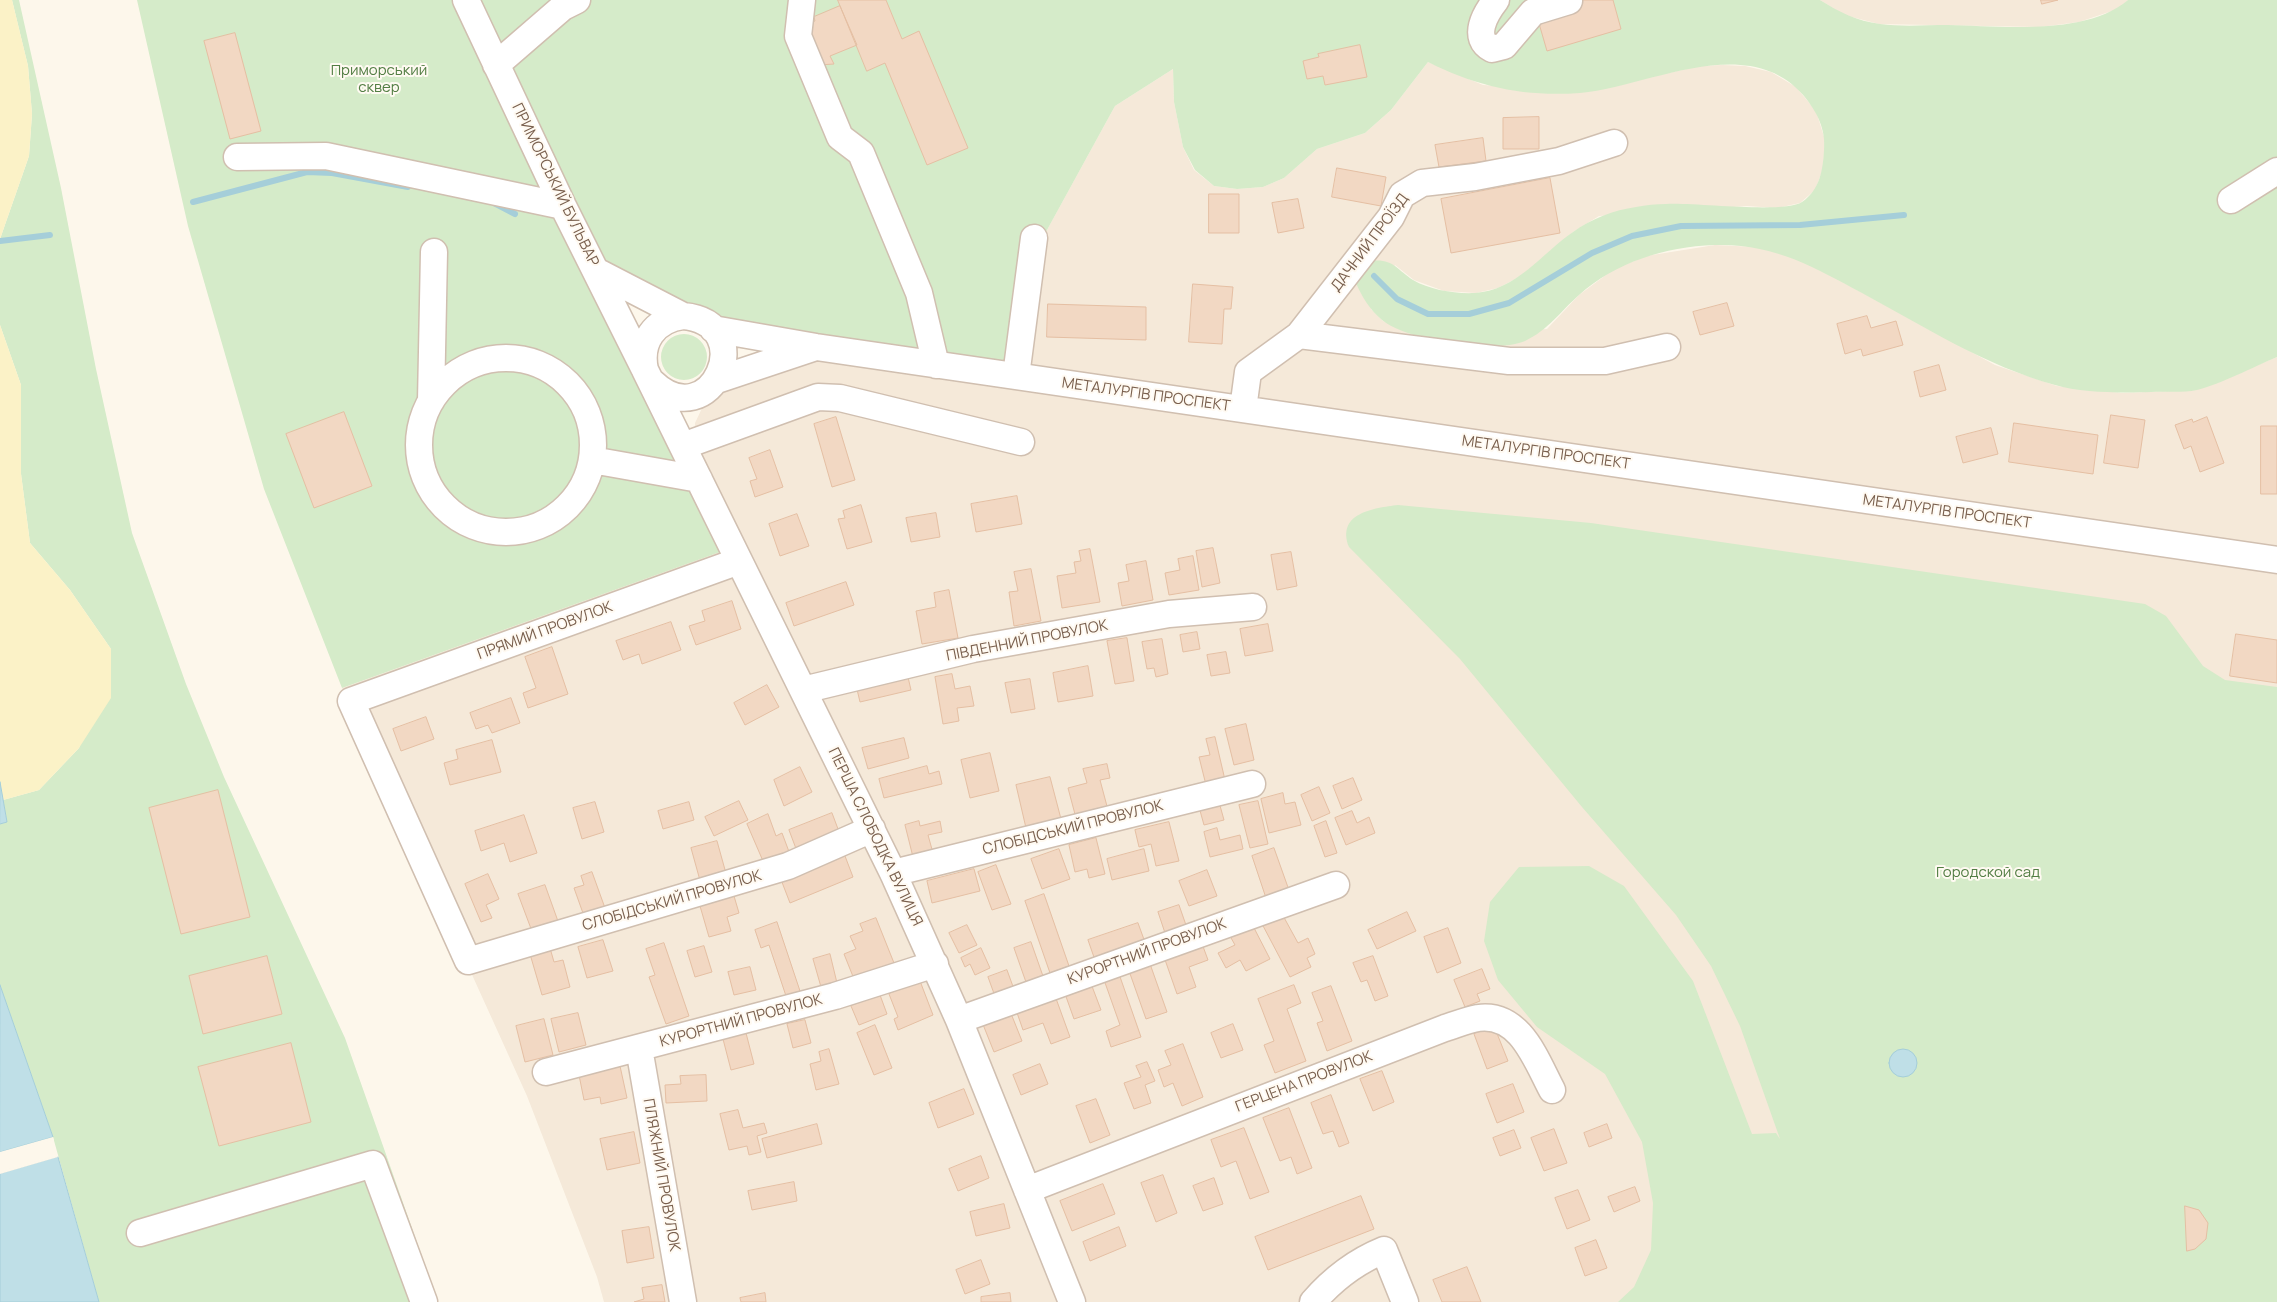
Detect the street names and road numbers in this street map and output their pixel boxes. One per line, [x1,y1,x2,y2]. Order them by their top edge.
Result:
street label: ПРИМОРСЬКИЙ БУЛЬВАР [508,100,602,270]
street label: ДАЧНИЙ ПРОЇЗД [1327,191,1413,295]
street label: МЕТАЛУРГІВ ПРОСПЕКТ [1060,374,1232,416]
street label: МЕТАЛУРГІВ ПРОСПЕКТ [1460,432,1632,474]
street label: МЕТАЛУРГІВ ПРОСПЕКТ [1861,491,2033,533]
street label: ПРЯМИЙ ПРОВУЛОК [475,598,615,664]
street label: ПІВДЕННИЙ ПРОВУЛОК [945,616,1109,666]
street label: ПЕРША СЛОБОДКА ВУЛИЦЯ [824,745,926,929]
street label: СЛОБІДСЬКИЙ ПРОВУЛОК [981,797,1165,859]
street label: СЛОБІДСЬКИЙ ПРОВУЛОК [580,867,764,935]
street label: КУРОРТНИЙ ПРОВУЛОК [1065,915,1229,989]
street label: КУРОРТНИЙ ПРОВУЛОК [658,991,824,1051]
street label: ГЕРЦЕНА ПРОВУЛОК [1233,1048,1375,1116]
street label: ПЛЯЖНИЙ ПРОВУЛОК [639,1097,683,1253]

